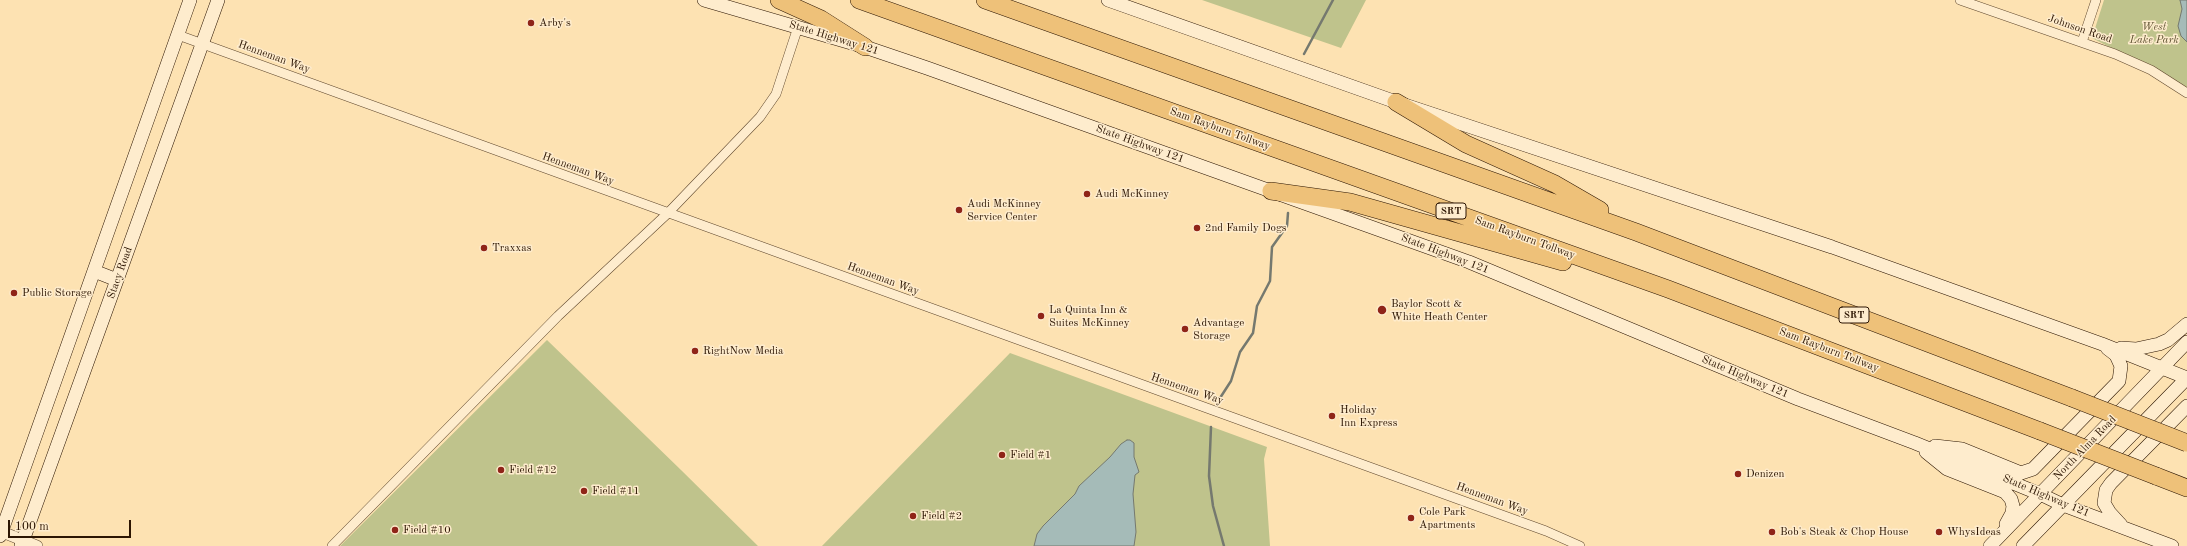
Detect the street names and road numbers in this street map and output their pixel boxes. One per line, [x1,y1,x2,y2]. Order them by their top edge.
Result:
street label: Johnson Road [2046,12,2114,46]
street label: State Highway 121 [788,18,880,58]
street label: Henneman Way [236,38,312,76]
street label: Sam Rayburn Tollway [1168,105,1272,153]
street label: State Highway 121 [1094,122,1186,166]
street label: Henneman Way [540,150,616,188]
road number: SRT [1436,203,1466,219]
street label: Sam Rayburn Tollway [1473,214,1577,262]
street label: State Highway 121 [1399,231,1491,277]
street label: Stacy Road [105,245,135,301]
street label: Henneman Way [845,260,921,298]
road number: SRT [1839,307,1869,323]
street label: Sam Rayburn Tollway [1777,325,1881,375]
street label: State Highway 121 [1700,353,1790,401]
street label: Henneman Way [1149,370,1225,408]
street label: North Alma Road [2051,413,2119,483]
street label: State Highway 121 [2001,472,2091,520]
street label: Henneman Way [1454,480,1530,518]

